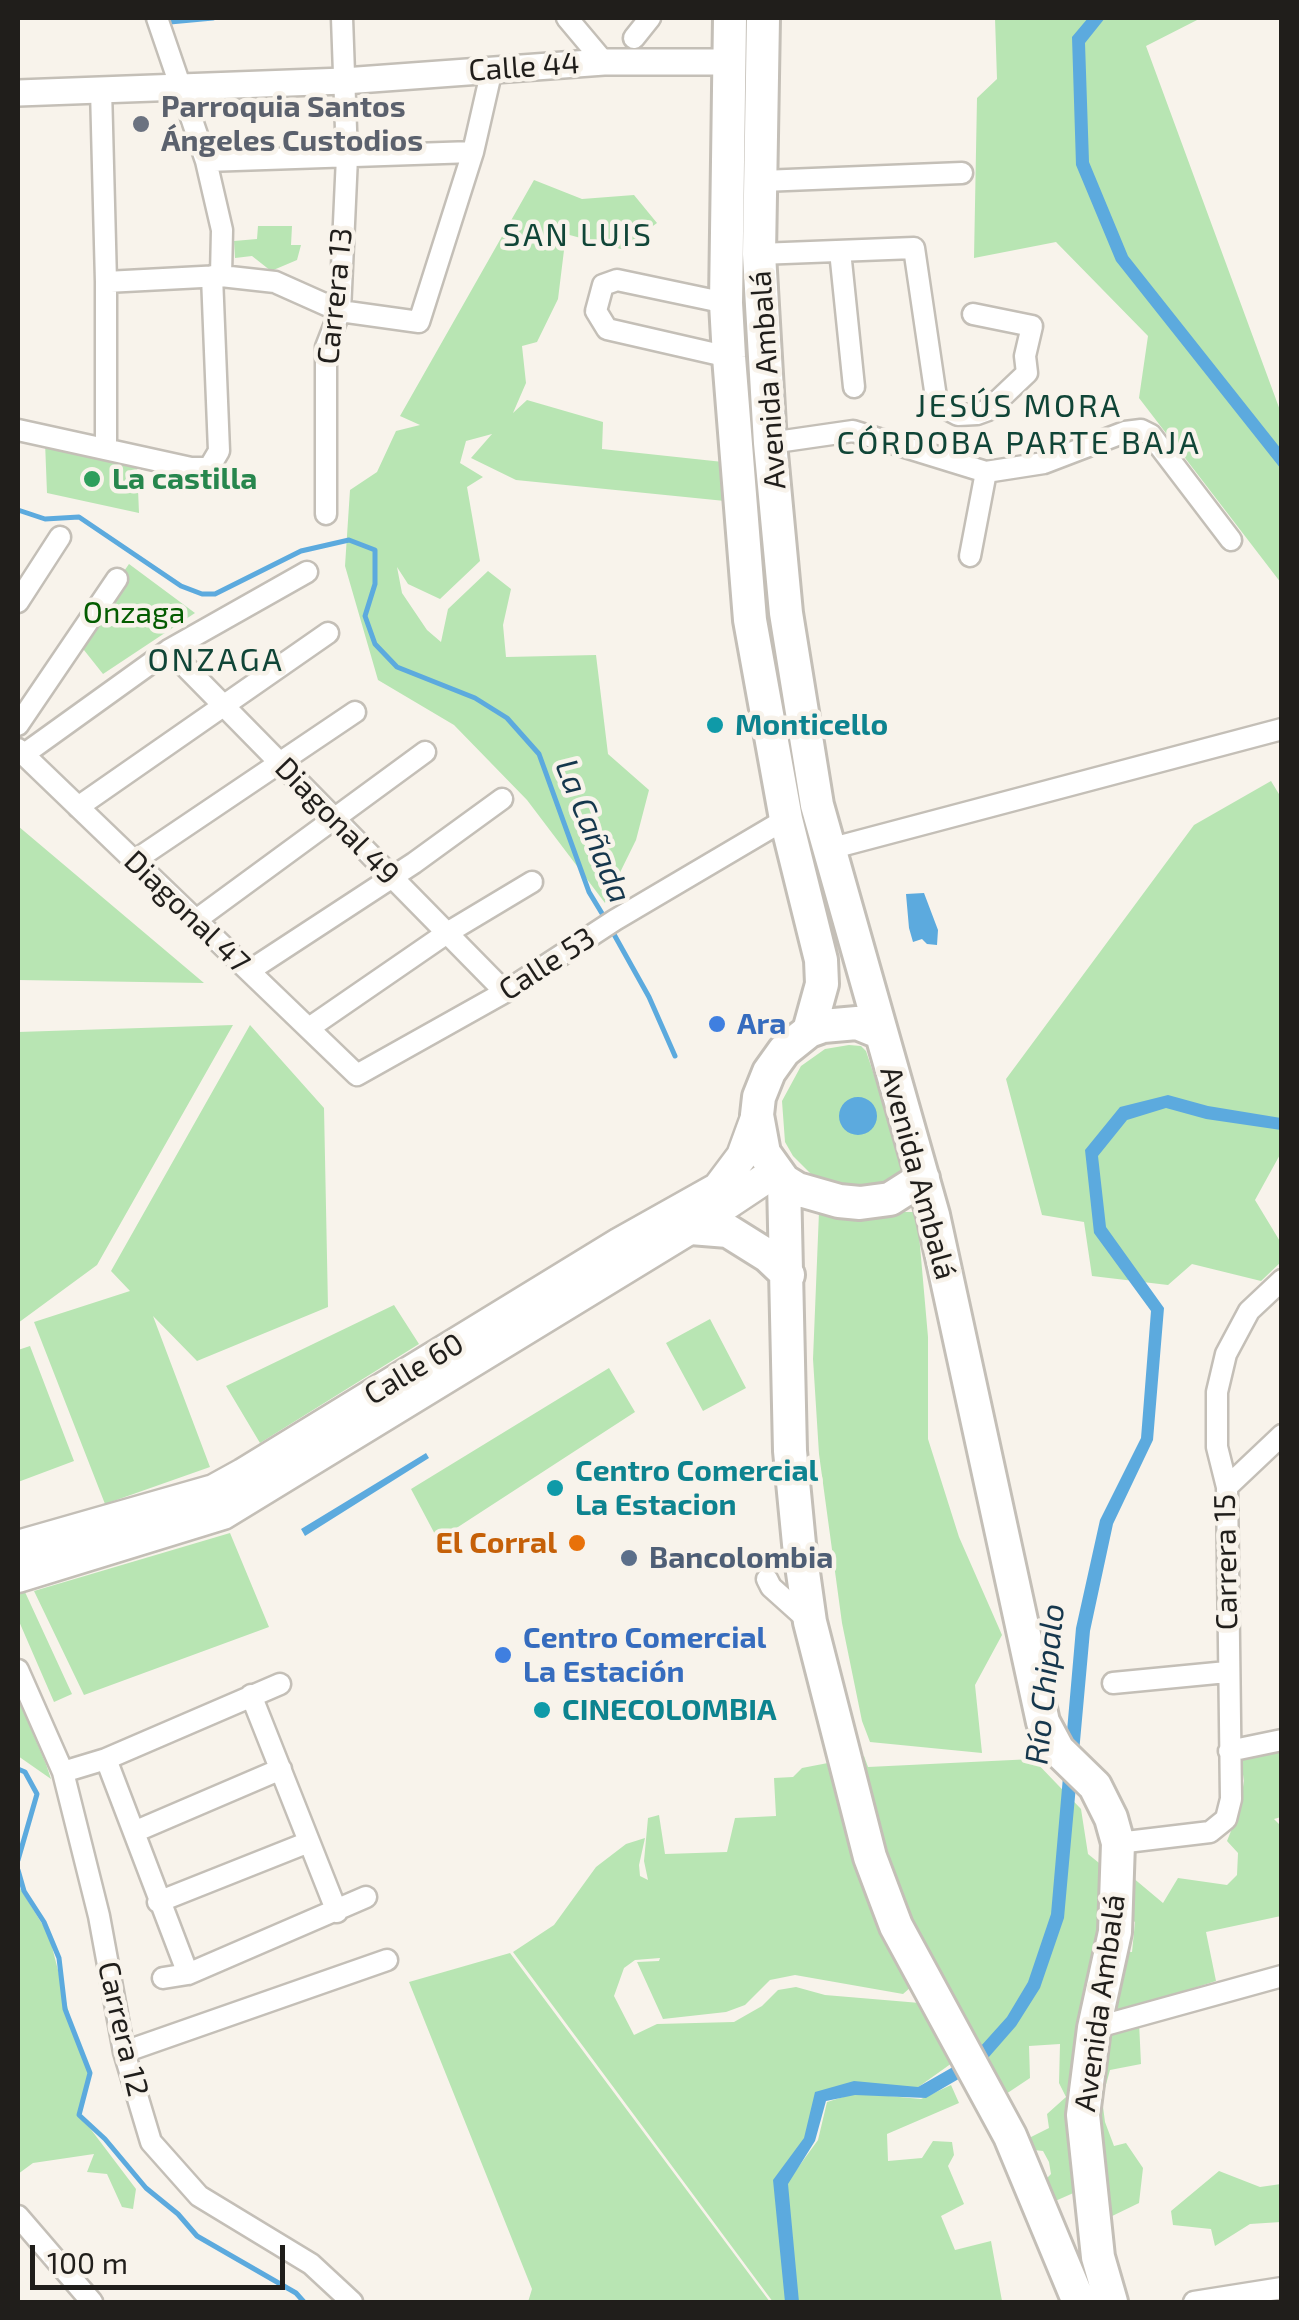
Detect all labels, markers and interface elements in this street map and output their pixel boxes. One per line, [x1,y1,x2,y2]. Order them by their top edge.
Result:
street label: Calle 44 [467,45,581,89]
place label: Parroquia Santos Ángeles Custodios [161,89,423,160]
marker: Parroquia Santos Ángeles Custodios [130,113,152,135]
district label: SAN LUIS [502,216,654,254]
street label: Carrera 13 [310,226,360,366]
street label: Avenida Ambalá [742,270,794,490]
district label: JESÚS MORA CÓRDOBA PARTE BAJA [837,387,1201,462]
place label: La castilla [112,461,257,497]
marker: La castilla [81,468,103,490]
park label: Onzaga [83,595,185,631]
district label: ONZAGA [148,641,284,679]
place label: Monticello [735,707,888,743]
marker: Monticello [704,714,726,736]
street label: Diagonal 49 [268,750,406,892]
water label: La Cañada [547,754,639,908]
street label: Diagonal 47 [117,843,257,981]
street label: Calle 53 [492,920,602,1008]
place label: Ara [737,1006,786,1042]
marker: Ara [706,1013,728,1035]
street label: Avenida Ambalá [872,1063,964,1283]
street label: Calle 60 [358,1325,470,1413]
place label: Centro Comercial La Estacion [575,1453,818,1524]
marker: Centro Comercial La Estacion [544,1477,566,1499]
street label: Carrera 15 [1207,1493,1245,1631]
place label: El Corral [436,1525,557,1561]
marker: El Corral [566,1532,588,1554]
place label: Bancolombia [649,1540,833,1576]
marker: Bancolombia [618,1547,640,1569]
water label: Río Chipalo [1017,1602,1073,1766]
place label: Centro Comercial La Estación [523,1620,766,1690]
marker: Centro Comercial La Estación [492,1644,514,1666]
place label: CINECOLOMBIA [562,1692,777,1728]
marker: CINECOLOMBIA [531,1699,553,1721]
street label: Avenida Ambalá [1067,1892,1133,2114]
street label: Carrera 12 [90,1958,156,2100]
scale bar [35,2225,290,2287]
text: 100 m [47,2244,128,2280]

